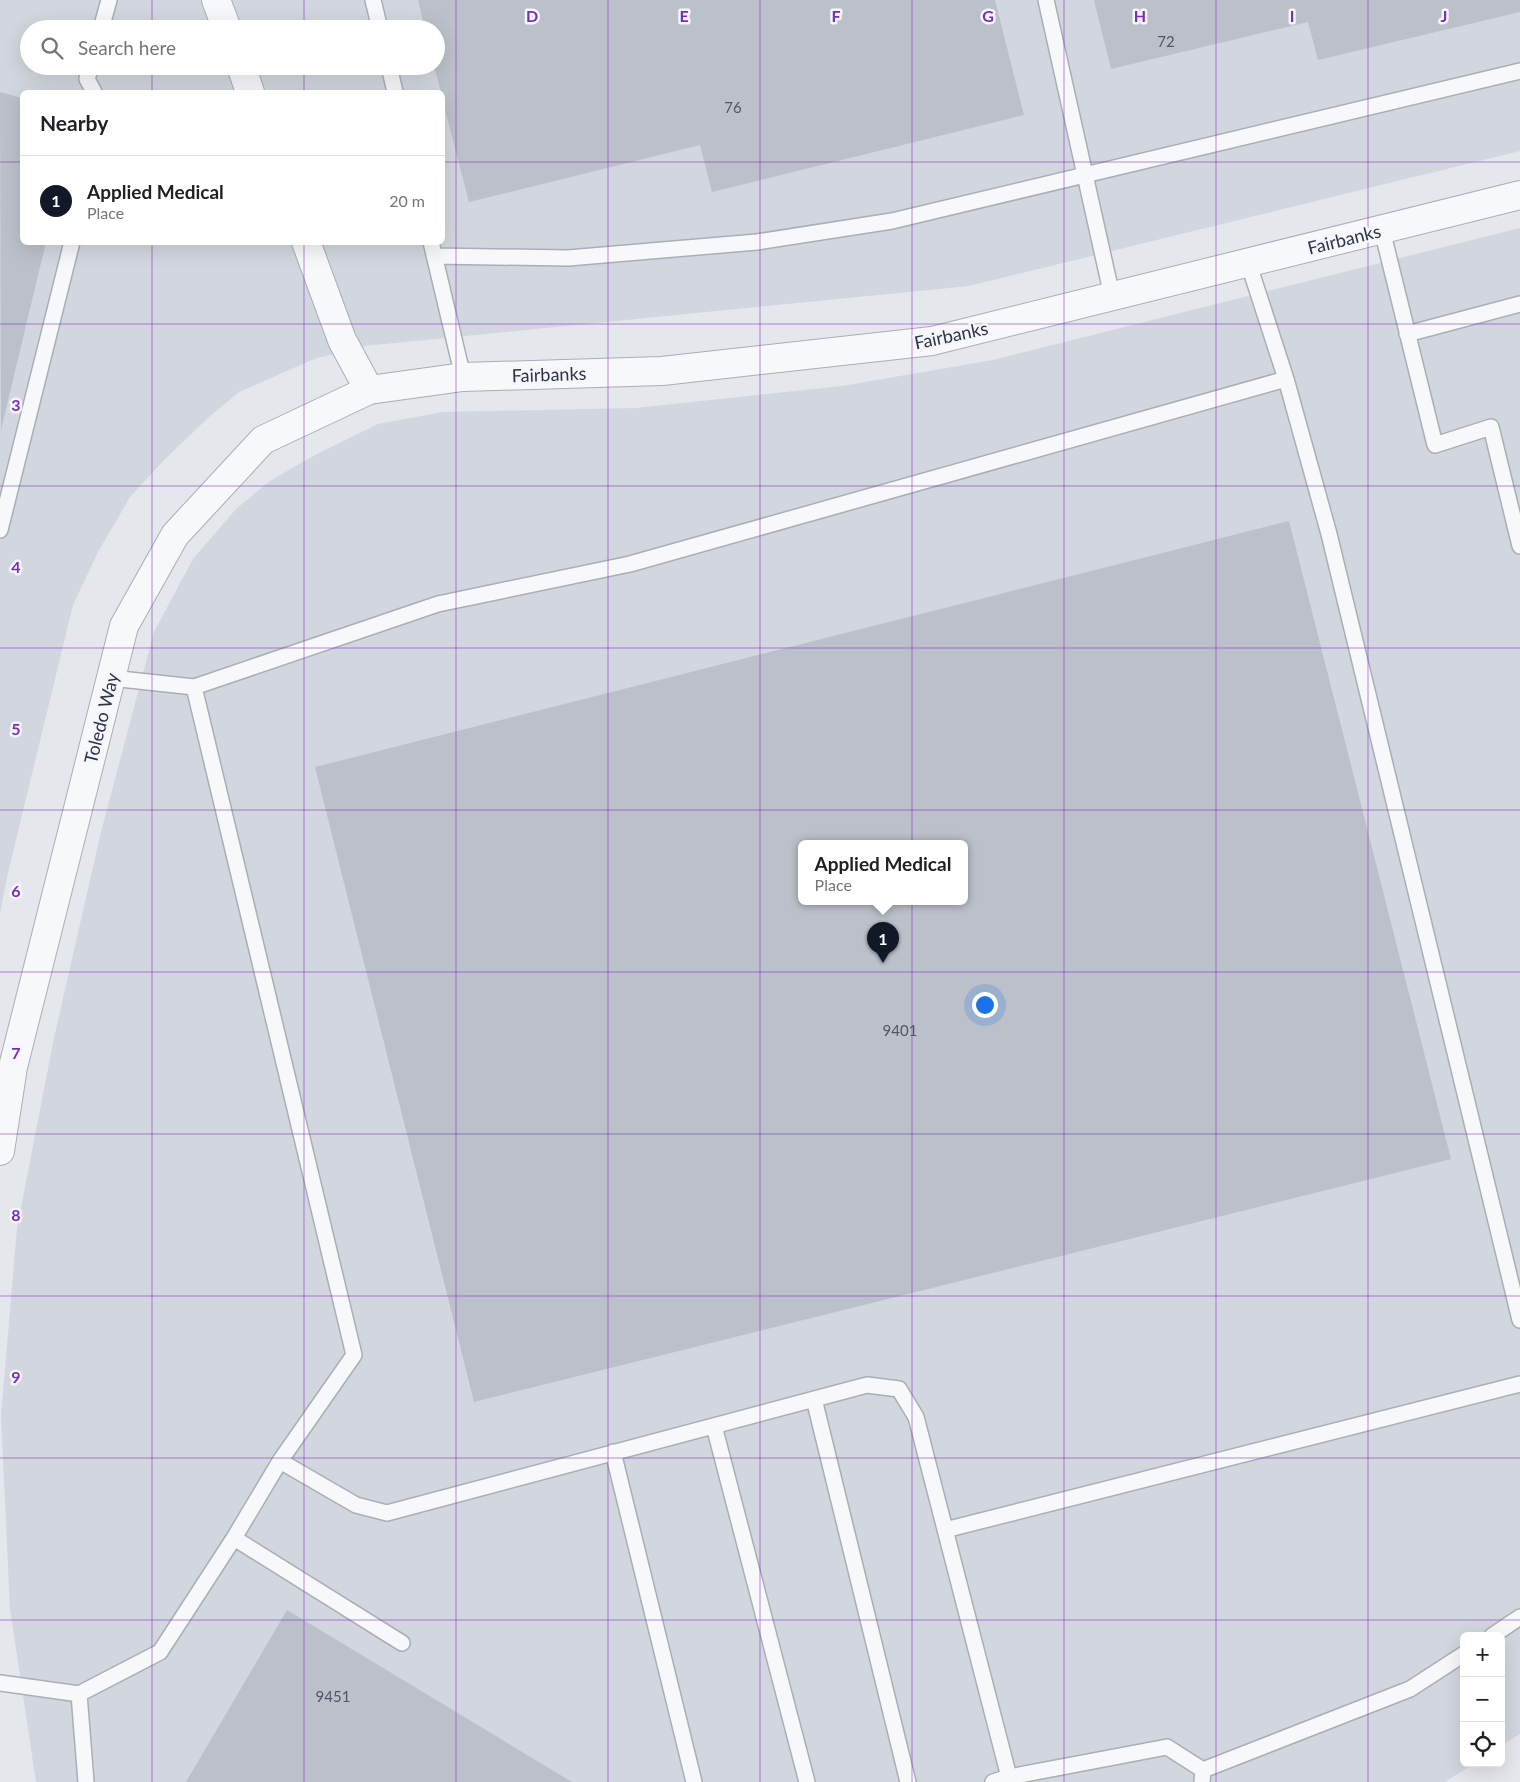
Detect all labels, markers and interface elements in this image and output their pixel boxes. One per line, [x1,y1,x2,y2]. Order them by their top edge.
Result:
text: D [526,6,538,25]
text: E [679,6,689,25]
text: F [831,6,841,25]
text: G [982,6,994,25]
text: H [1134,6,1146,25]
text: I [1290,6,1294,25]
text: J [1441,6,1447,25]
search box [20,20,445,75]
house number: 72 [1157,32,1175,50]
icon: search [38,34,66,62]
text: Search here [78,36,176,59]
house number: 76 [724,98,742,116]
text: Nearby [40,110,108,135]
text: Applied Medical [87,180,224,203]
text: 1 [51,191,61,210]
text: 20 m [389,191,425,210]
text: Place [87,203,124,222]
street label: Fairbanks [1305,219,1383,259]
street label: Fairbanks [912,316,990,354]
street label: Fairbanks [511,362,587,386]
text: 3 [11,395,21,414]
text: 4 [11,557,21,576]
street label: Toledo Way [79,670,123,766]
text: 5 [11,719,21,738]
popup [798,840,968,905]
text: Applied Medical [815,852,951,875]
text: Place [815,875,852,894]
text: 6 [11,881,21,900]
pin: 1 [867,922,899,963]
your location [972,992,998,1018]
house number: 9401 [883,1021,917,1039]
text: 7 [11,1043,21,1062]
text: 8 [11,1205,21,1224]
text: 9 [11,1367,21,1386]
map controls [1460,1632,1505,1767]
button: + [1460,1632,1505,1677]
button: − [1460,1677,1505,1722]
house number: 9451 [316,1687,350,1705]
button: locate [1460,1722,1505,1767]

